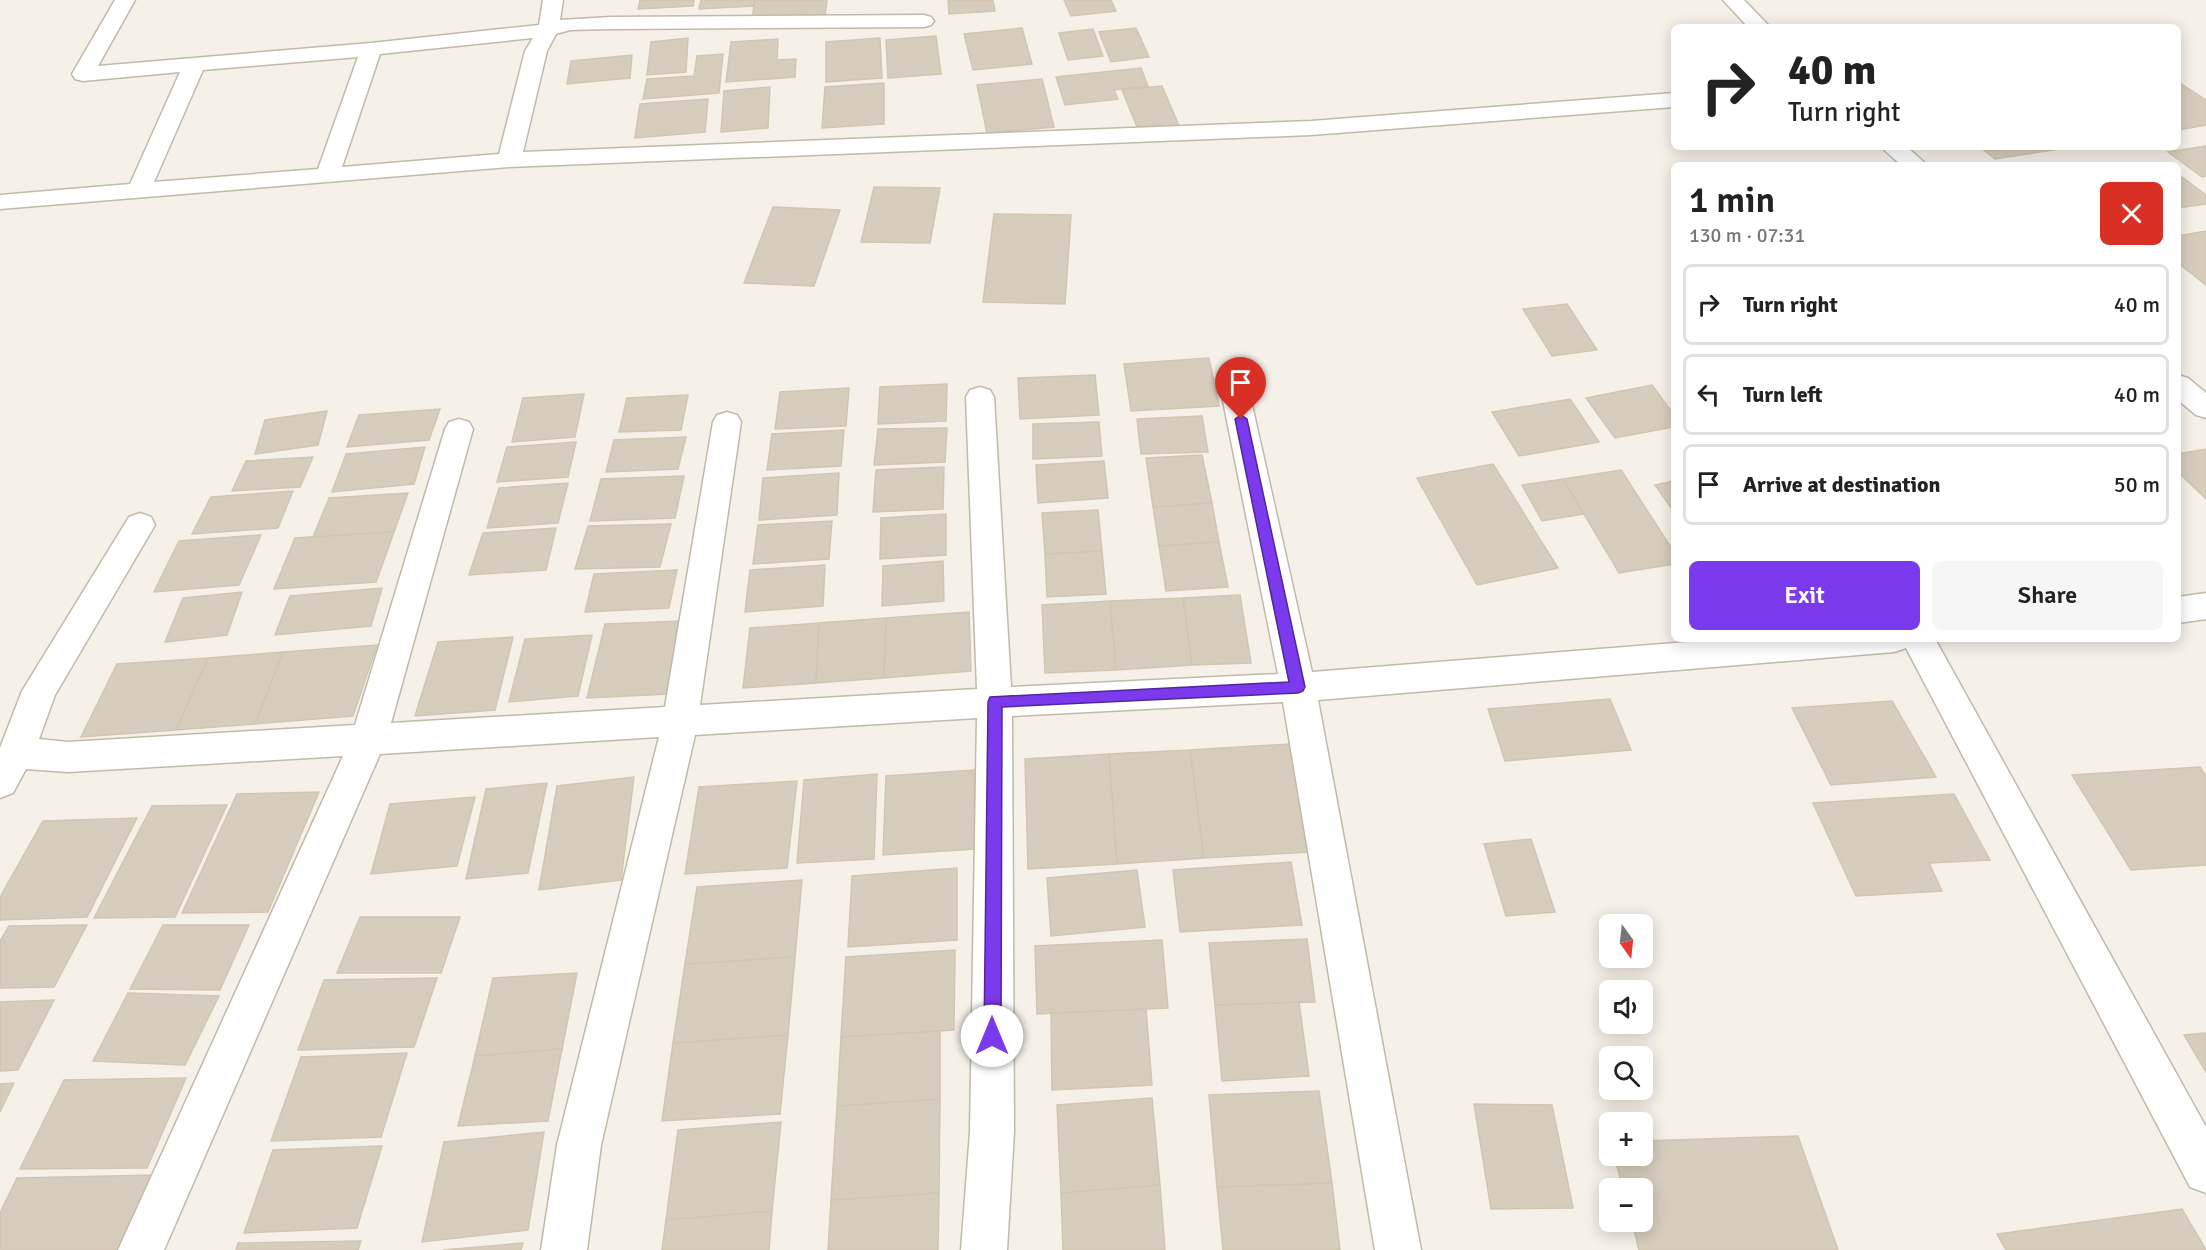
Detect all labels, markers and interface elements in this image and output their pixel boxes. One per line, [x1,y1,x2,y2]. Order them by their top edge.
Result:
text: 40 m [1788,45,1877,96]
icon: right [1689,48,1767,126]
text: Turn right [1788,96,1901,129]
text: 1 min [1689,178,1775,223]
button: close [2100,182,2163,245]
text: 130 m · 07:31 [1689,223,1805,248]
icon: right [1692,288,1725,321]
text: Turn right [1743,291,1838,318]
text: 40 m [2114,291,2160,318]
pin [1215,357,1266,419]
icon: arrive [1224,366,1257,399]
icon: left [1692,378,1725,411]
text: Turn left [1743,381,1823,408]
text: 40 m [2114,381,2160,408]
icon: arrive [1692,468,1725,501]
text: Arrive at destination [1743,471,1940,498]
text: 50 m [2114,471,2160,498]
button: Exit [1689,561,1920,630]
button: Share [1932,561,2163,630]
north arrow [1599,914,1653,968]
map controls [1599,914,1653,1232]
button: sound [1599,980,1653,1034]
position arrow [960,1004,1024,1068]
button: search [1599,1046,1653,1100]
button: + [1599,1112,1653,1166]
button: − [1599,1178,1653,1232]

